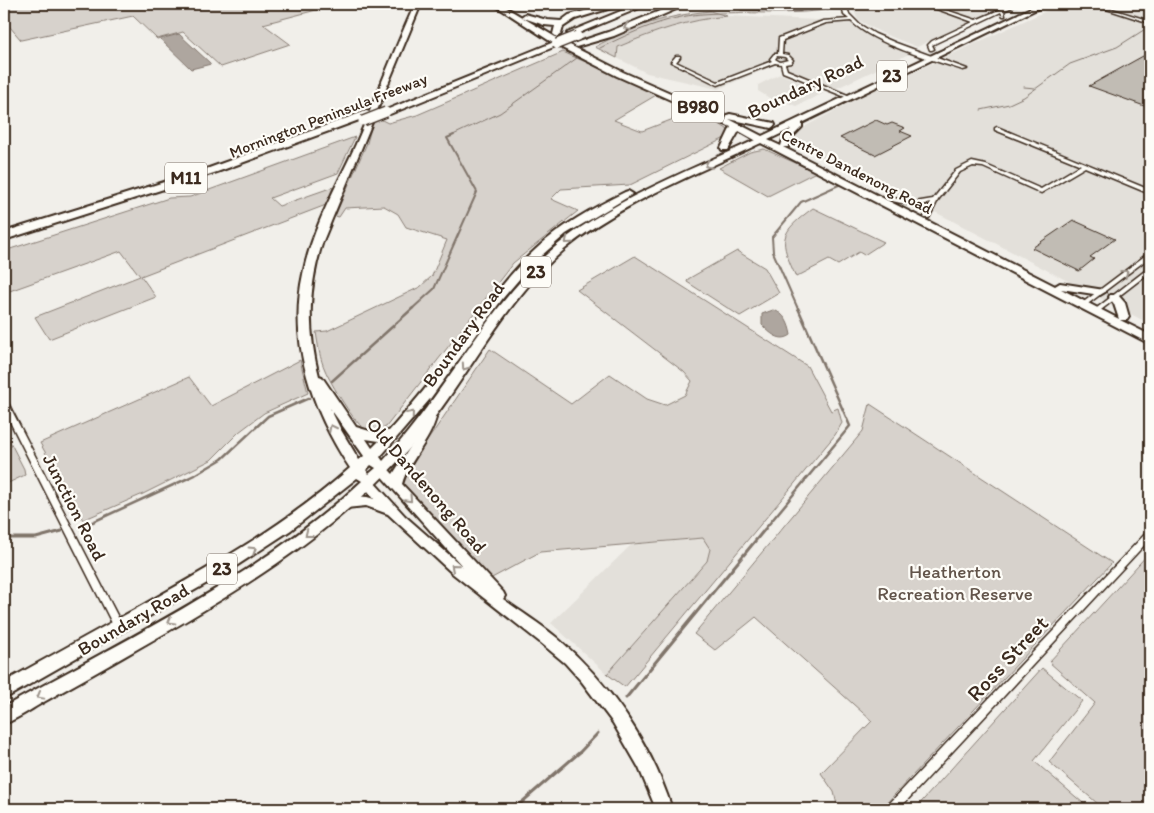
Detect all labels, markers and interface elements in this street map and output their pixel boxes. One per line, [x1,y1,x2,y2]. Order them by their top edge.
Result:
one-way arrow [623,21,632,31]
street label: Boundary Road [744,50,866,123]
road number: 23 [877,60,907,92]
street label: Mornington Peninsula Freeway [227,69,430,162]
road number: B980 [672,91,724,122]
street label: Centre Dandenong Road [778,125,936,218]
one-way arrow [704,159,713,169]
road number: M11 [165,162,207,194]
one-way arrow [565,236,574,244]
road number: 23 [521,256,551,288]
one-way arrow [1119,270,1128,278]
street label: Boundary Road [418,277,509,391]
one-way arrow [462,361,471,371]
one-way arrow [405,411,414,420]
street label: Old Dandenong Road [362,413,492,558]
one-way arrow [328,424,338,433]
street label: Junction Road [38,450,111,564]
one-way arrow [403,494,412,503]
one-way arrow [304,528,314,537]
one-way arrow [248,546,257,556]
road number: 23 [207,554,237,584]
park label: Heatherton Recreation Reserve [877,560,1033,605]
one-way arrow [451,564,460,572]
street label: Boundary Road [74,578,193,661]
street label: Ross Street [961,610,1054,707]
one-way arrow [167,615,176,625]
one-way arrow [37,690,46,700]

